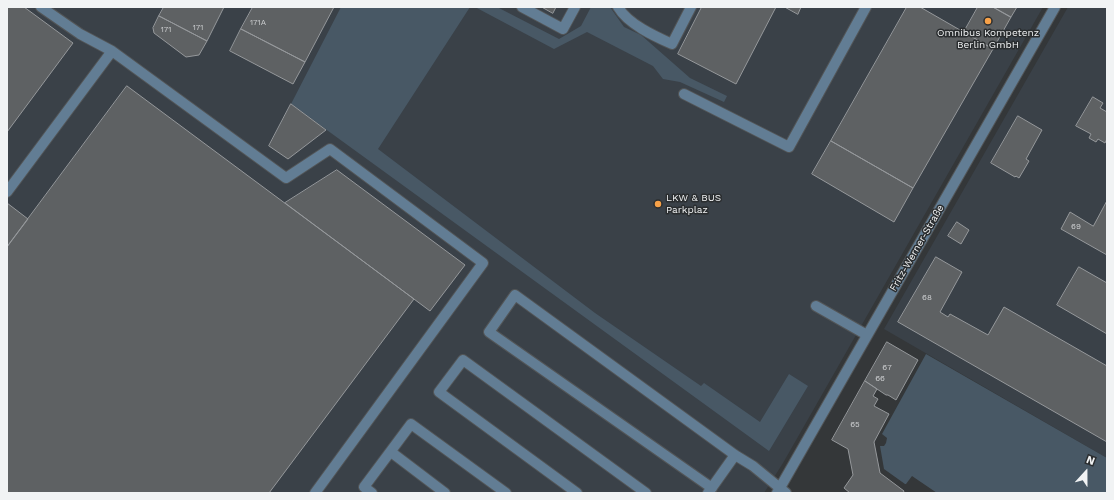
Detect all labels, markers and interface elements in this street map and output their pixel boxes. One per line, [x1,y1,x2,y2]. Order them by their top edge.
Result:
marker: Omnibus Kompetenz Berlin GmbH [983,16,993,26]
house number: 171A [250,18,266,28]
house number: 171 [193,23,203,33]
house number: 171 [161,25,171,35]
place label: Omnibus Kompetenz Berlin GmbH [937,27,1039,50]
place label: LKW & BUS Parkplaz [666,192,721,216]
marker: LKW & BUS Parkplaz [653,199,663,209]
street label: Fritz-Werner-Straße [887,203,947,293]
house number: 69 [1071,222,1081,232]
house number: 68 [922,293,932,303]
house number: 67 [882,363,892,373]
house number: 66 [875,374,885,384]
house number: 65 [850,420,860,430]
north arrow [1066,452,1106,492]
text: N [1084,453,1097,468]

